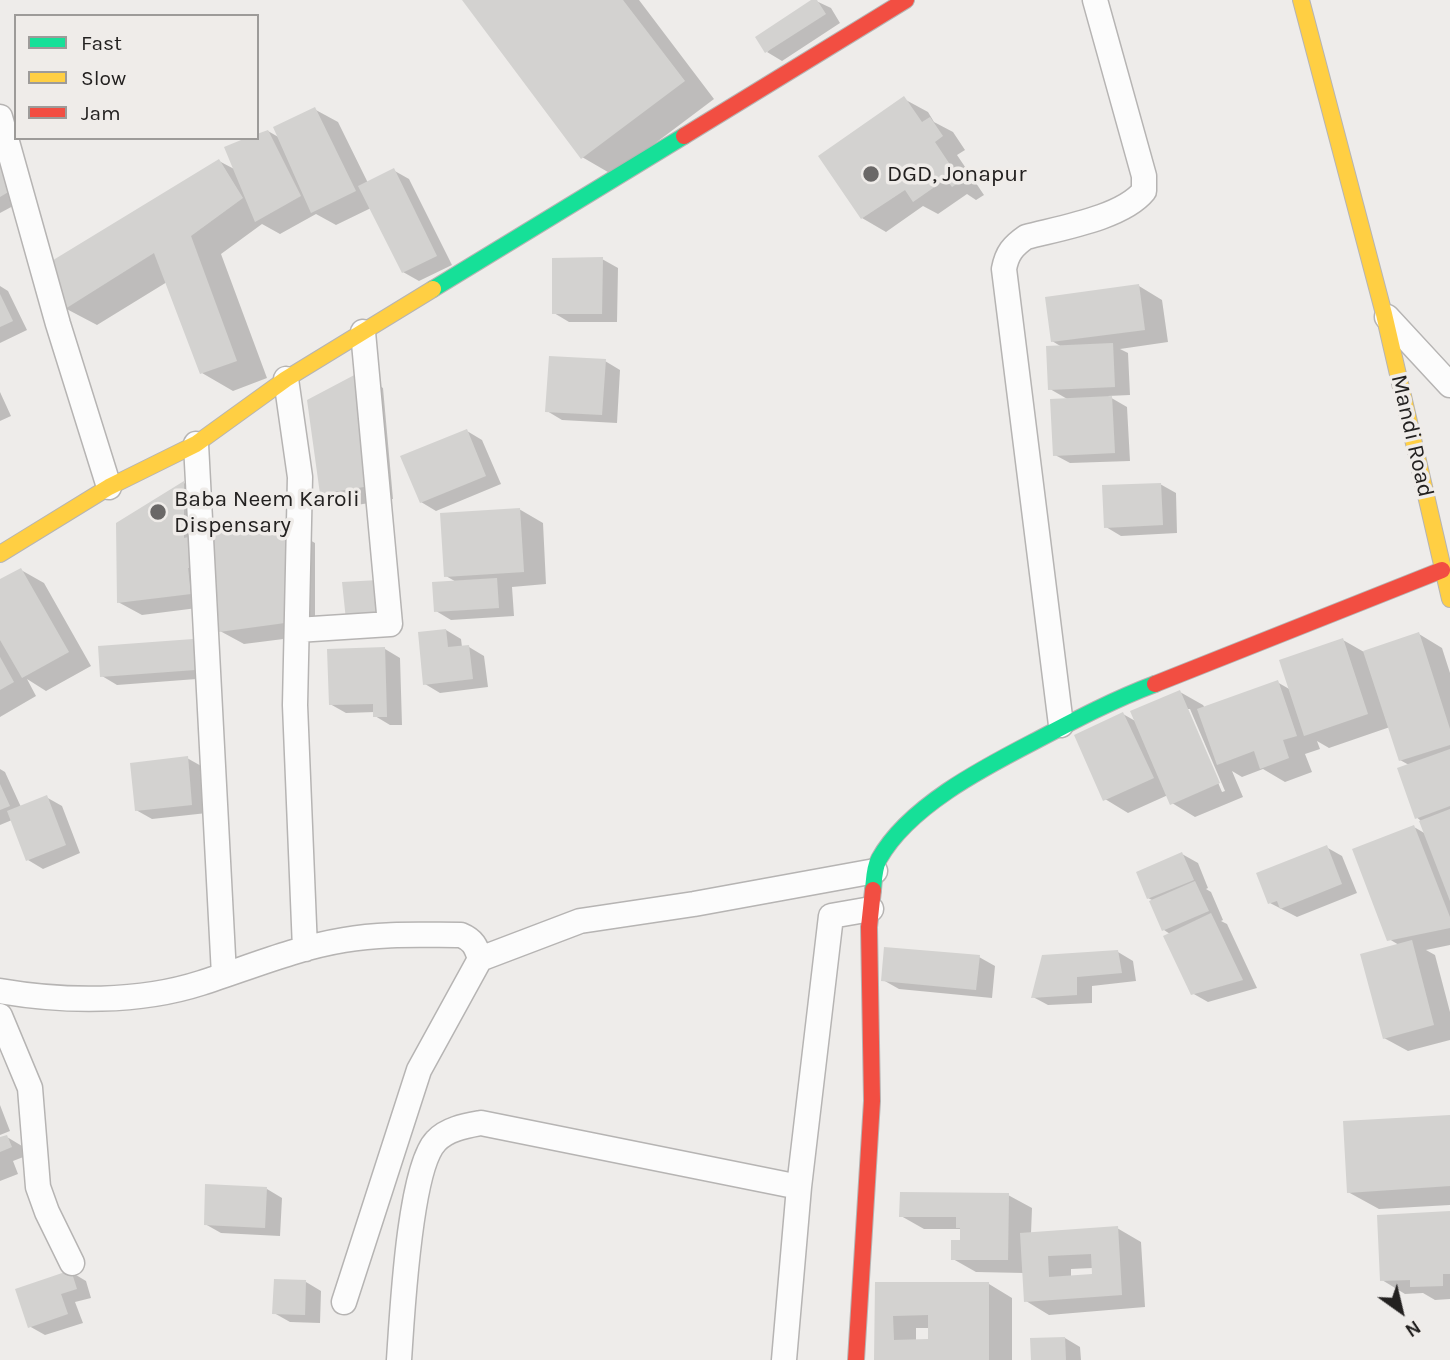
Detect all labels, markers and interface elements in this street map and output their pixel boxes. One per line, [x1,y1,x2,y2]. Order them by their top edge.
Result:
legend [14,14,259,140]
text: Fast [81,31,122,55]
text: Slow [81,66,126,90]
text: Jam [81,101,121,125]
place label: DGD, Jonapur [887,160,1027,188]
marker: DGD, Jonapur [861,164,881,184]
street label: Mandi Road [1385,372,1439,500]
place label: Baba Neem Karoli Dispensary [174,485,360,539]
marker: Baba Neem Karoli Dispensary [148,502,168,522]
north arrow [1366,1276,1436,1346]
text: N [1401,1315,1425,1341]

